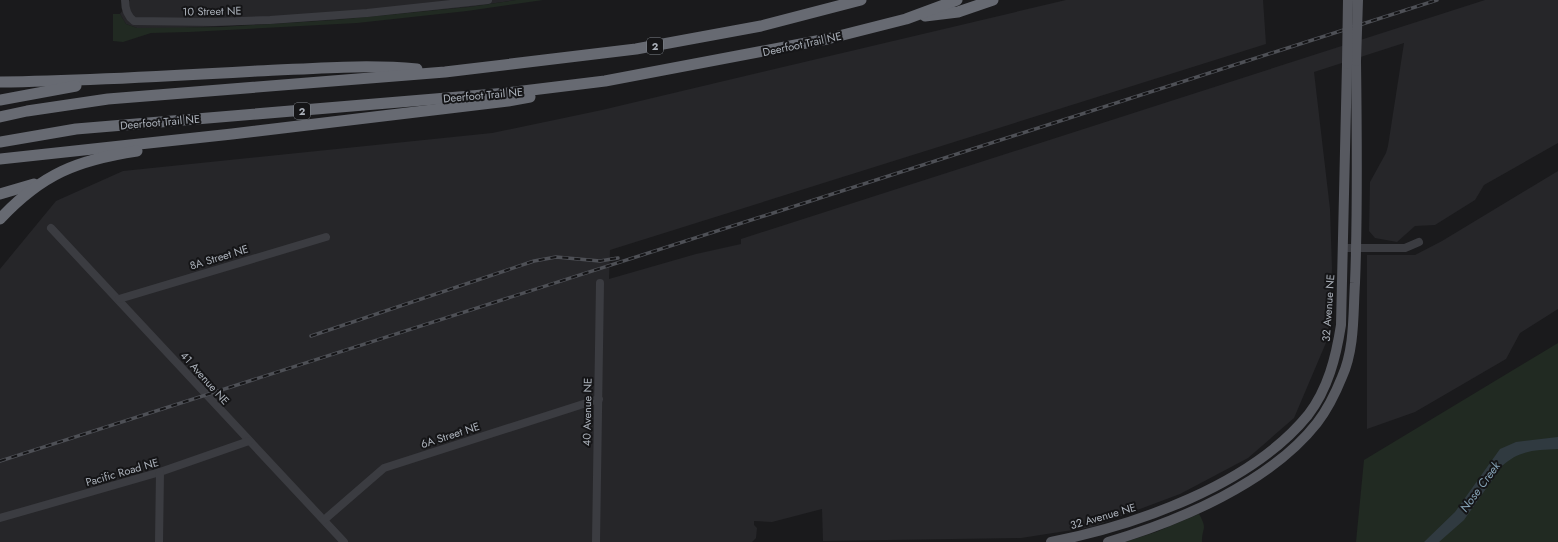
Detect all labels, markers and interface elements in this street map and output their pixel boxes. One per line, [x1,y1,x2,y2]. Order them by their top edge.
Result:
street label: 10 Street NE [182,2,242,20]
street label: Deerfoot Trail NE [761,28,843,60]
road number: 2 [647,38,663,54]
street label: Deerfoot Trail NE [442,84,524,106]
road number: 2 [294,103,310,119]
street label: Deerfoot Trail NE [119,111,201,133]
street label: 8A Street NE [188,241,250,273]
street label: 32 Avenue NE [1318,274,1338,342]
street label: 41 Avenue NE [177,348,233,408]
street label: 40 Avenue NE [578,378,596,446]
street label: 6A Street NE [419,418,481,452]
street label: Pacific Road NE [84,454,160,490]
water label: Nose Creek [1455,457,1505,516]
street label: 32 Avenue NE [1068,499,1138,533]

